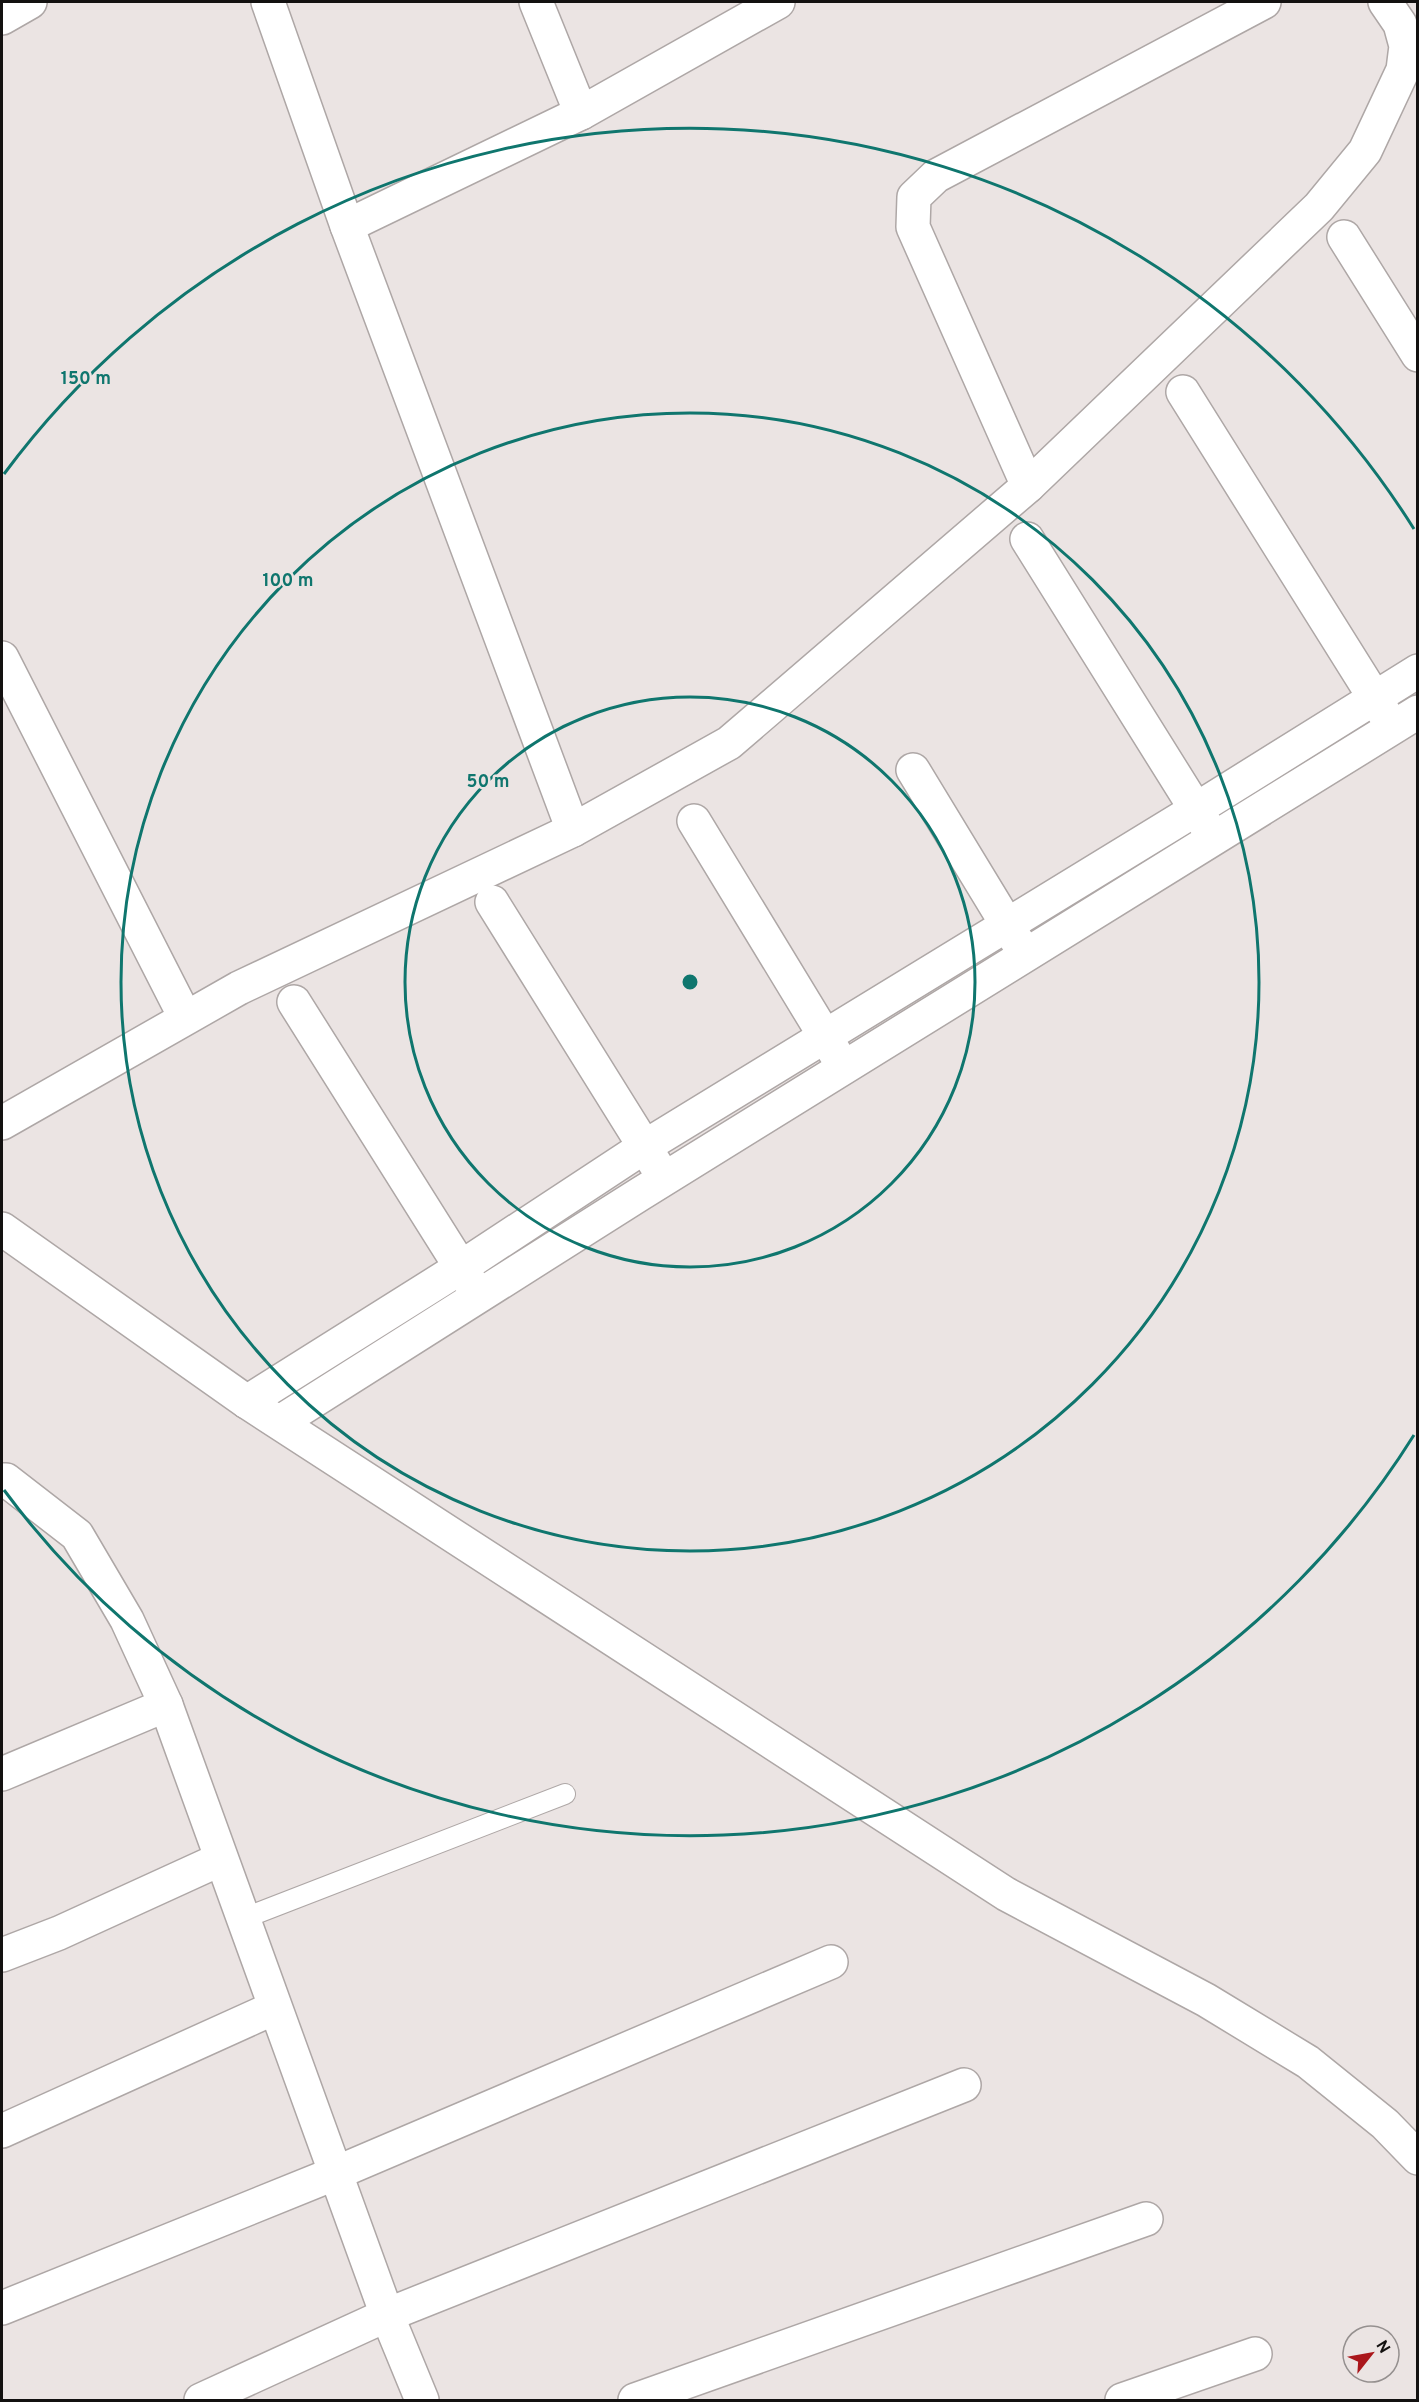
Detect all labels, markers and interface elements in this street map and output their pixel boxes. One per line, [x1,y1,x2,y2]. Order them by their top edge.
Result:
text: 150 m [61,368,111,391]
text: 100 m [262,570,314,593]
text: 50 m [466,771,510,794]
centre of rings [680,972,700,992]
north arrow [1341,2324,1401,2384]
text: N [1371,2337,1394,2357]

